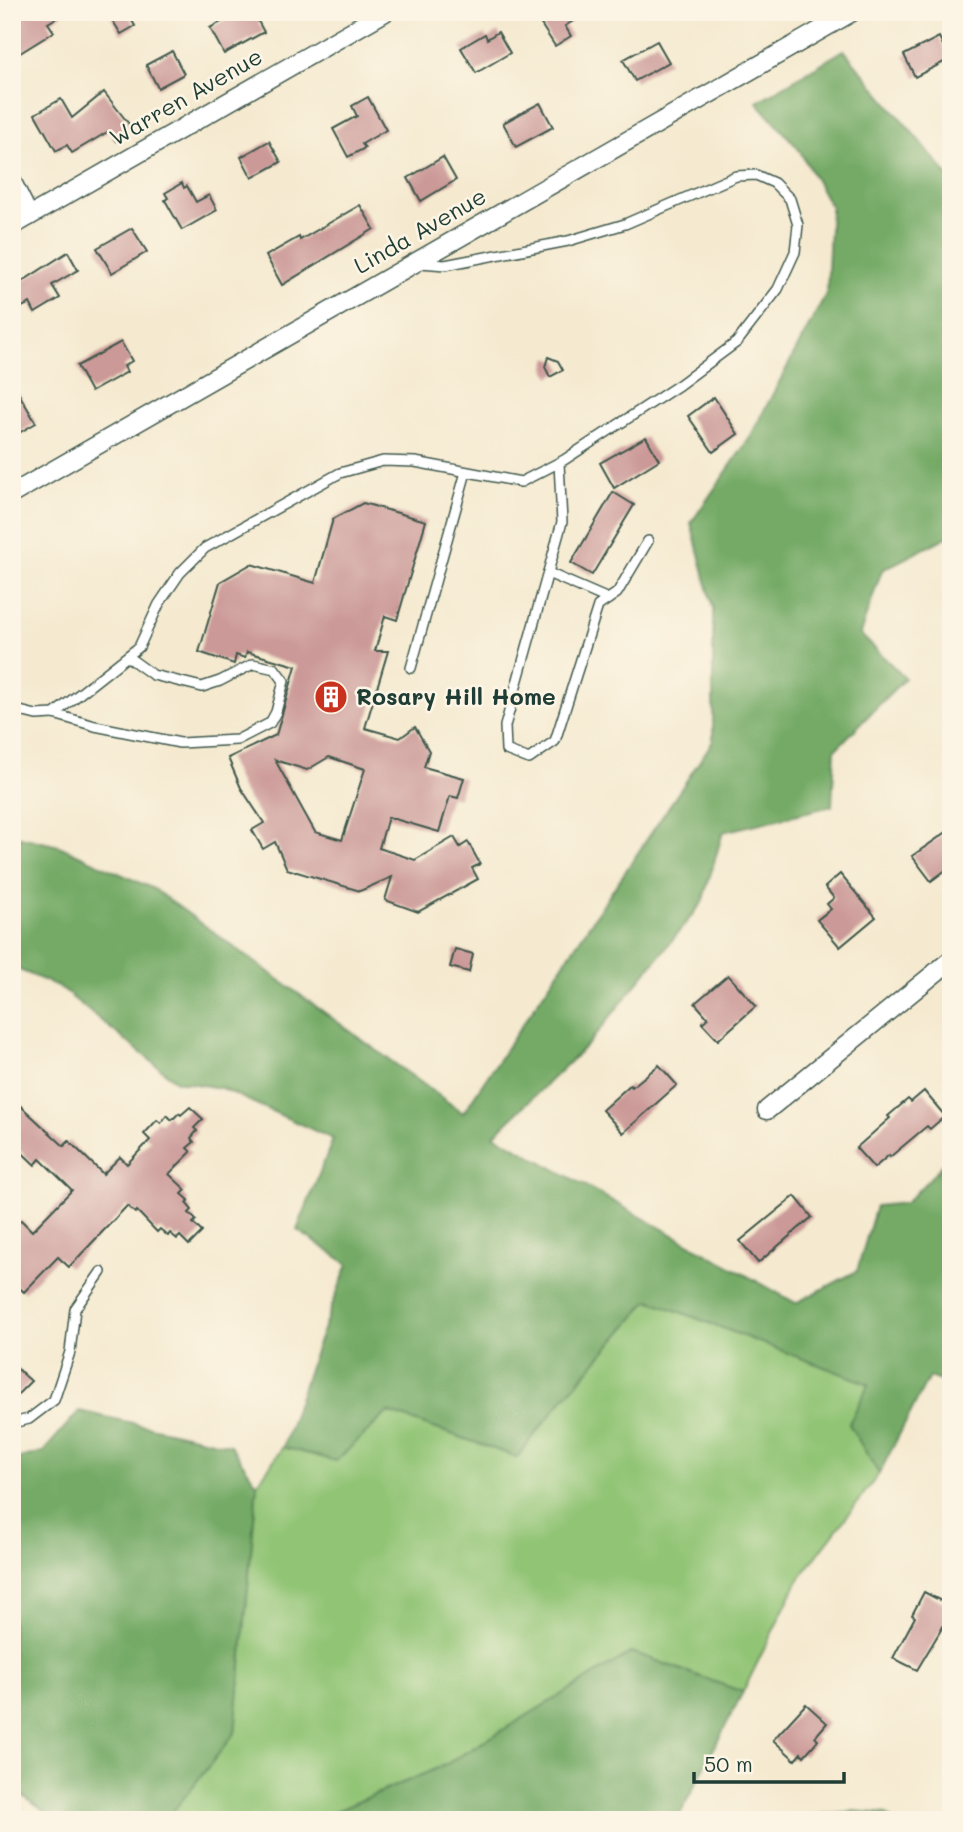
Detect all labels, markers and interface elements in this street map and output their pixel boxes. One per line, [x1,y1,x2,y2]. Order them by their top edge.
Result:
street label: Warren Avenue [104,40,267,152]
street label: Linda Avenue [348,180,491,280]
building icon: Rosary Hill Home [312,678,350,716]
place label: Rosary Hill Home [356,681,556,711]
scale bar [694,1741,844,1785]
text: 50 m [704,1750,753,1777]

